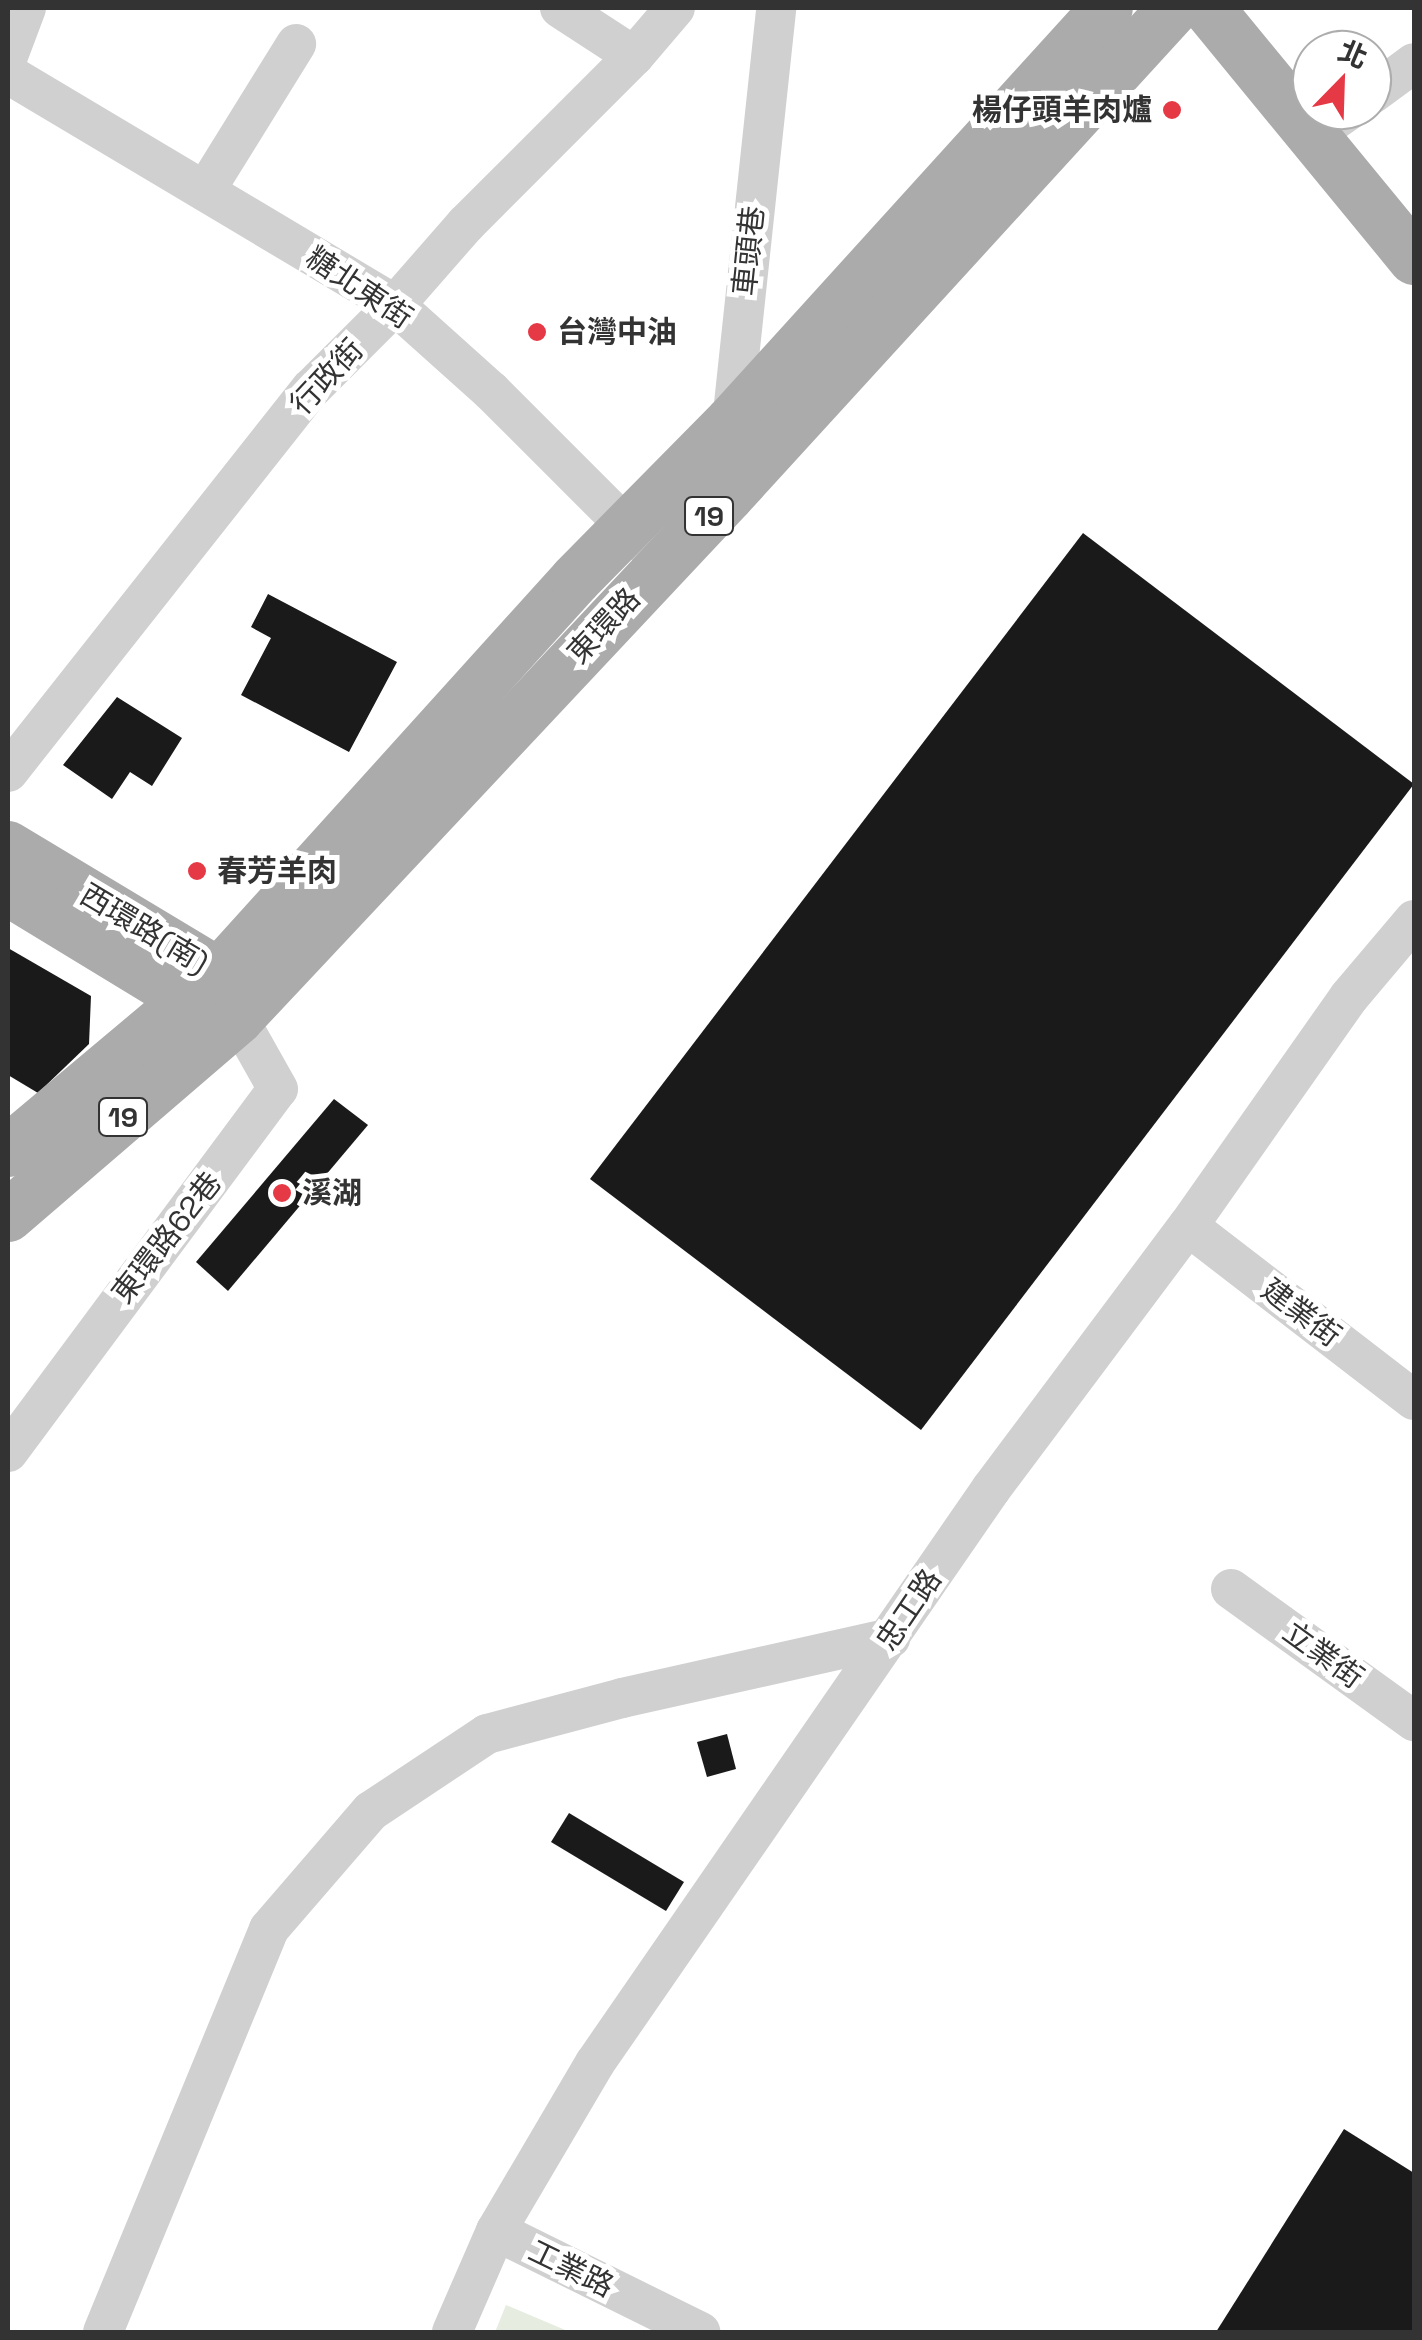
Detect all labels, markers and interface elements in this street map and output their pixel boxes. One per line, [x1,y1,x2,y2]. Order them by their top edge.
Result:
north arrow [1292,30,1392,130]
text: 北 [1333,32,1373,76]
place label: 楊仔頭羊肉爐 [972,92,1152,128]
marker: 楊仔頭羊肉爐 [1161,99,1183,121]
street label: 車頭巷 [726,204,772,298]
street label: 糖北東街 [299,240,419,336]
place label: 台灣中油 [557,314,677,350]
marker: 台灣中油 [526,321,548,343]
street label: 行政街 [283,332,371,422]
road number: 19 [684,493,734,539]
street label: 東環路 [560,581,648,671]
place label: 春芳羊肉 [217,853,337,889]
marker: 春芳羊肉 [186,860,208,882]
street label: 西環路(南) [74,877,214,981]
road number: 19 [98,1094,148,1140]
street label: 東環路62巷 [105,1165,229,1311]
place label: 溪湖 [302,1175,362,1211]
marker: 溪湖 [271,1182,293,1204]
street label: 建業街 [1254,1272,1348,1354]
street label: 忠工路 [869,1563,949,1657]
street label: 立業街 [1276,1614,1370,1696]
street label: 工業路 [523,2233,619,2305]

